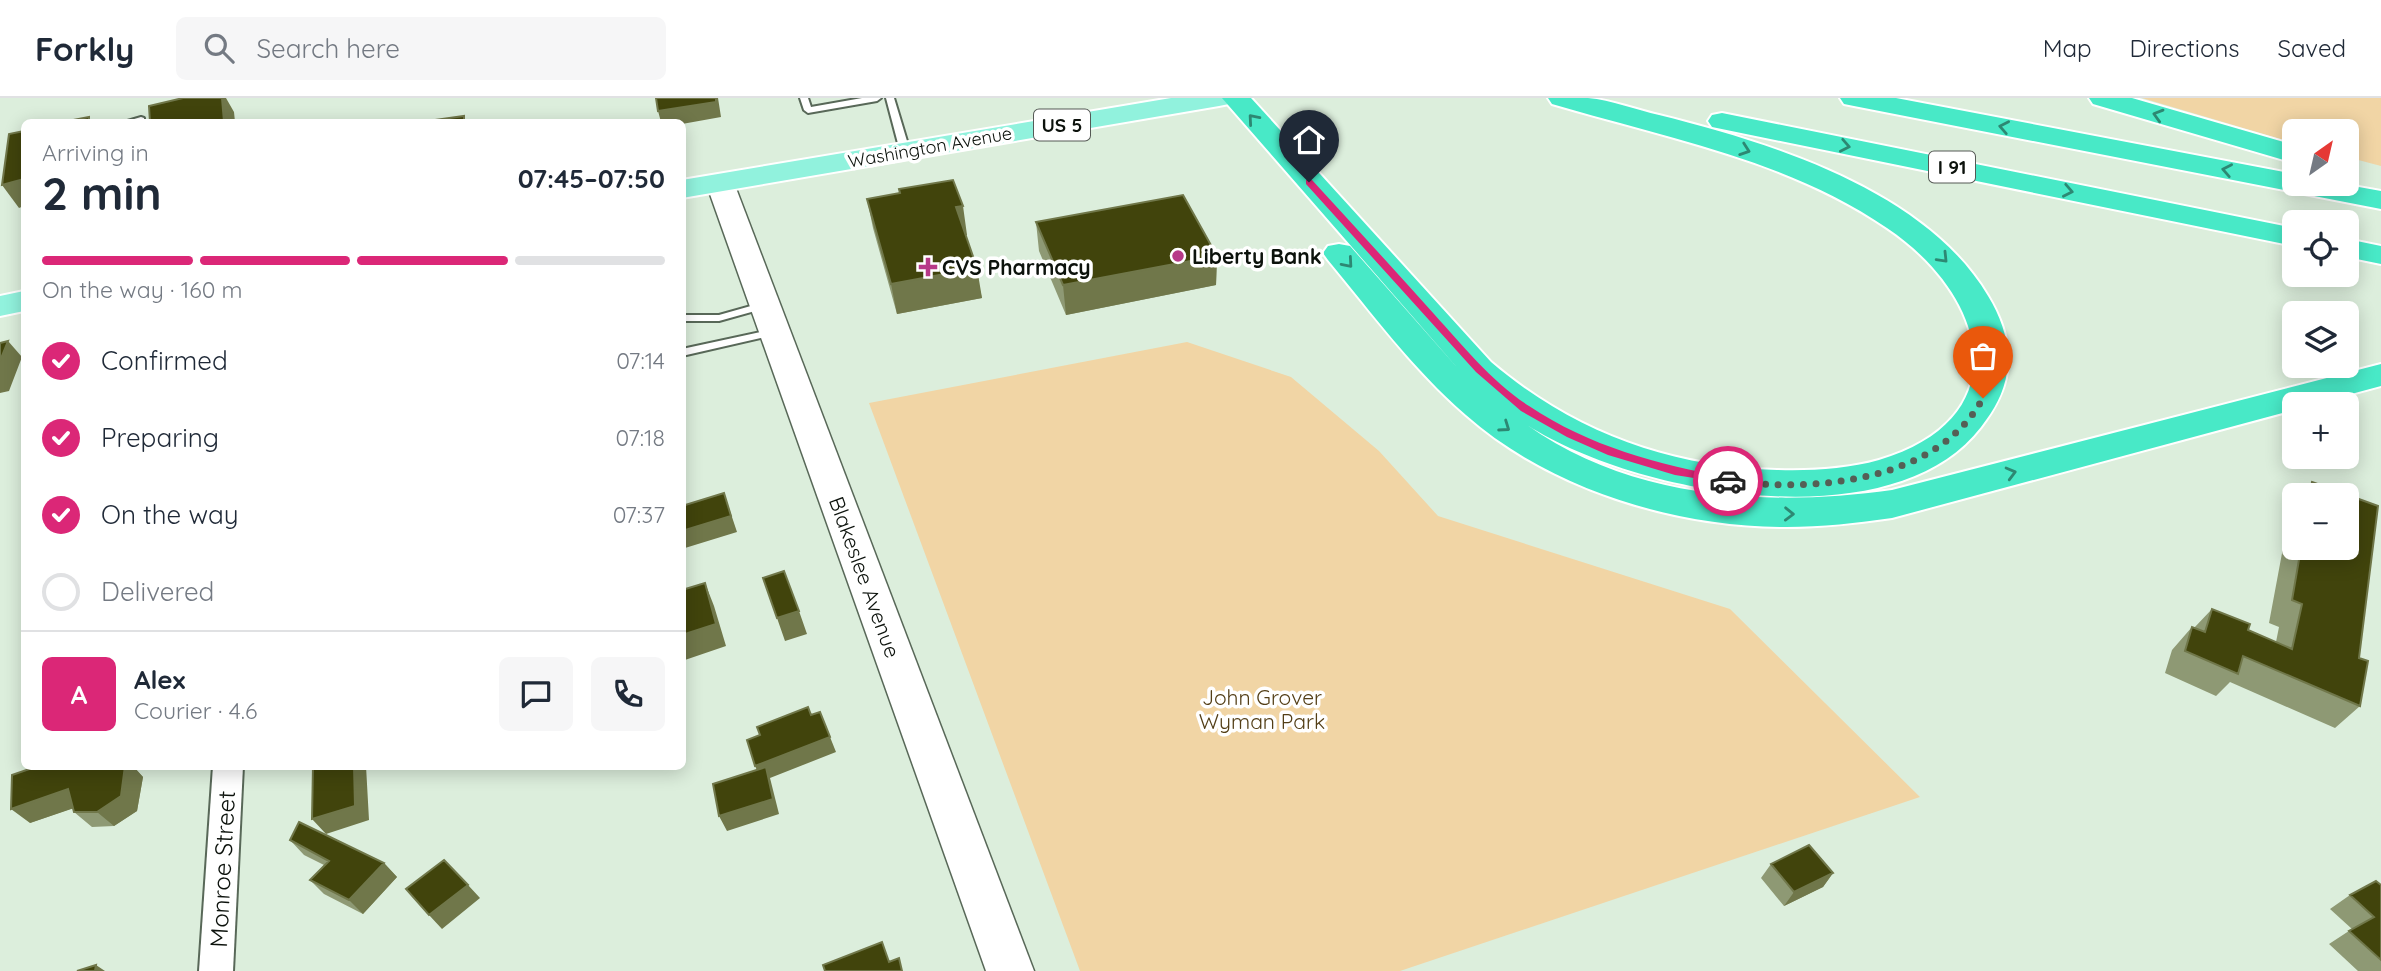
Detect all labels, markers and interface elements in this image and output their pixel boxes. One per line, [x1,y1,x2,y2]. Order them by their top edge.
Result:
search box [176,17,666,80]
text: Forkly [35,28,134,69]
icon: search [200,29,238,67]
text: Search here [256,32,400,65]
text: Map [2043,33,2092,63]
text: Directions [2130,33,2240,63]
text: Saved [2278,33,2346,63]
one-way arrow [2152,109,2164,124]
road number: US 5 [1034,110,1090,140]
pin [1279,110,1339,182]
one-way arrow [1249,114,1261,127]
north arrow [2282,119,2359,196]
map controls [2282,119,2359,560]
one-way arrow [1998,120,2010,135]
street label: Washington Avenue [846,121,1014,173]
icon: home [1290,121,1328,159]
one-way arrow [1839,137,1851,152]
text: Arriving in [42,138,149,167]
one-way arrow [1738,142,1751,156]
road number: I 91 [1929,152,1975,183]
text: 07:45–07:50 [518,162,665,195]
text: 2 min [42,164,162,222]
one-way arrow [2221,164,2233,179]
one-way arrow [2062,183,2074,198]
button: locate [2282,210,2359,287]
place label: Liberty Bank [1192,243,1322,269]
marker: Liberty Bank [1170,248,1186,264]
one-way arrow [1934,250,1947,263]
place label: CVS Pharmacy [942,254,1091,280]
one-way arrow [1340,255,1352,268]
marker: CVS Pharmacy [920,259,936,275]
text: On the way · 160 m [42,275,243,304]
button: layers [2282,301,2359,378]
pin [1953,326,2013,398]
icon: bag [1964,337,2002,375]
icon: check [42,342,80,380]
text: Confirmed [101,344,228,377]
text: 07:14 [616,346,665,375]
button: + [2282,392,2359,469]
icon: check [42,419,80,457]
one-way arrow [1497,419,1510,431]
text: Preparing [101,421,219,454]
text: 07:18 [616,423,665,452]
courier [1693,446,1763,516]
icon: car [1709,462,1747,500]
one-way arrow [2005,467,2017,481]
button: − [2282,483,2359,560]
street label: Blakeslee Avenue [824,493,906,661]
icon: check [42,496,80,534]
text: On the way [101,498,239,531]
text: 07:37 [613,500,665,529]
one-way arrow [1783,507,1794,522]
text: Delivered [101,575,214,608]
button: chat [499,657,573,731]
button: phone [591,657,665,731]
text: Alex [134,663,185,696]
text: A [71,678,87,711]
park label: John Grover Wyman Park [1199,684,1325,734]
text: Courier · 4.6 [134,696,257,725]
street label: Monroe Street [203,790,241,948]

